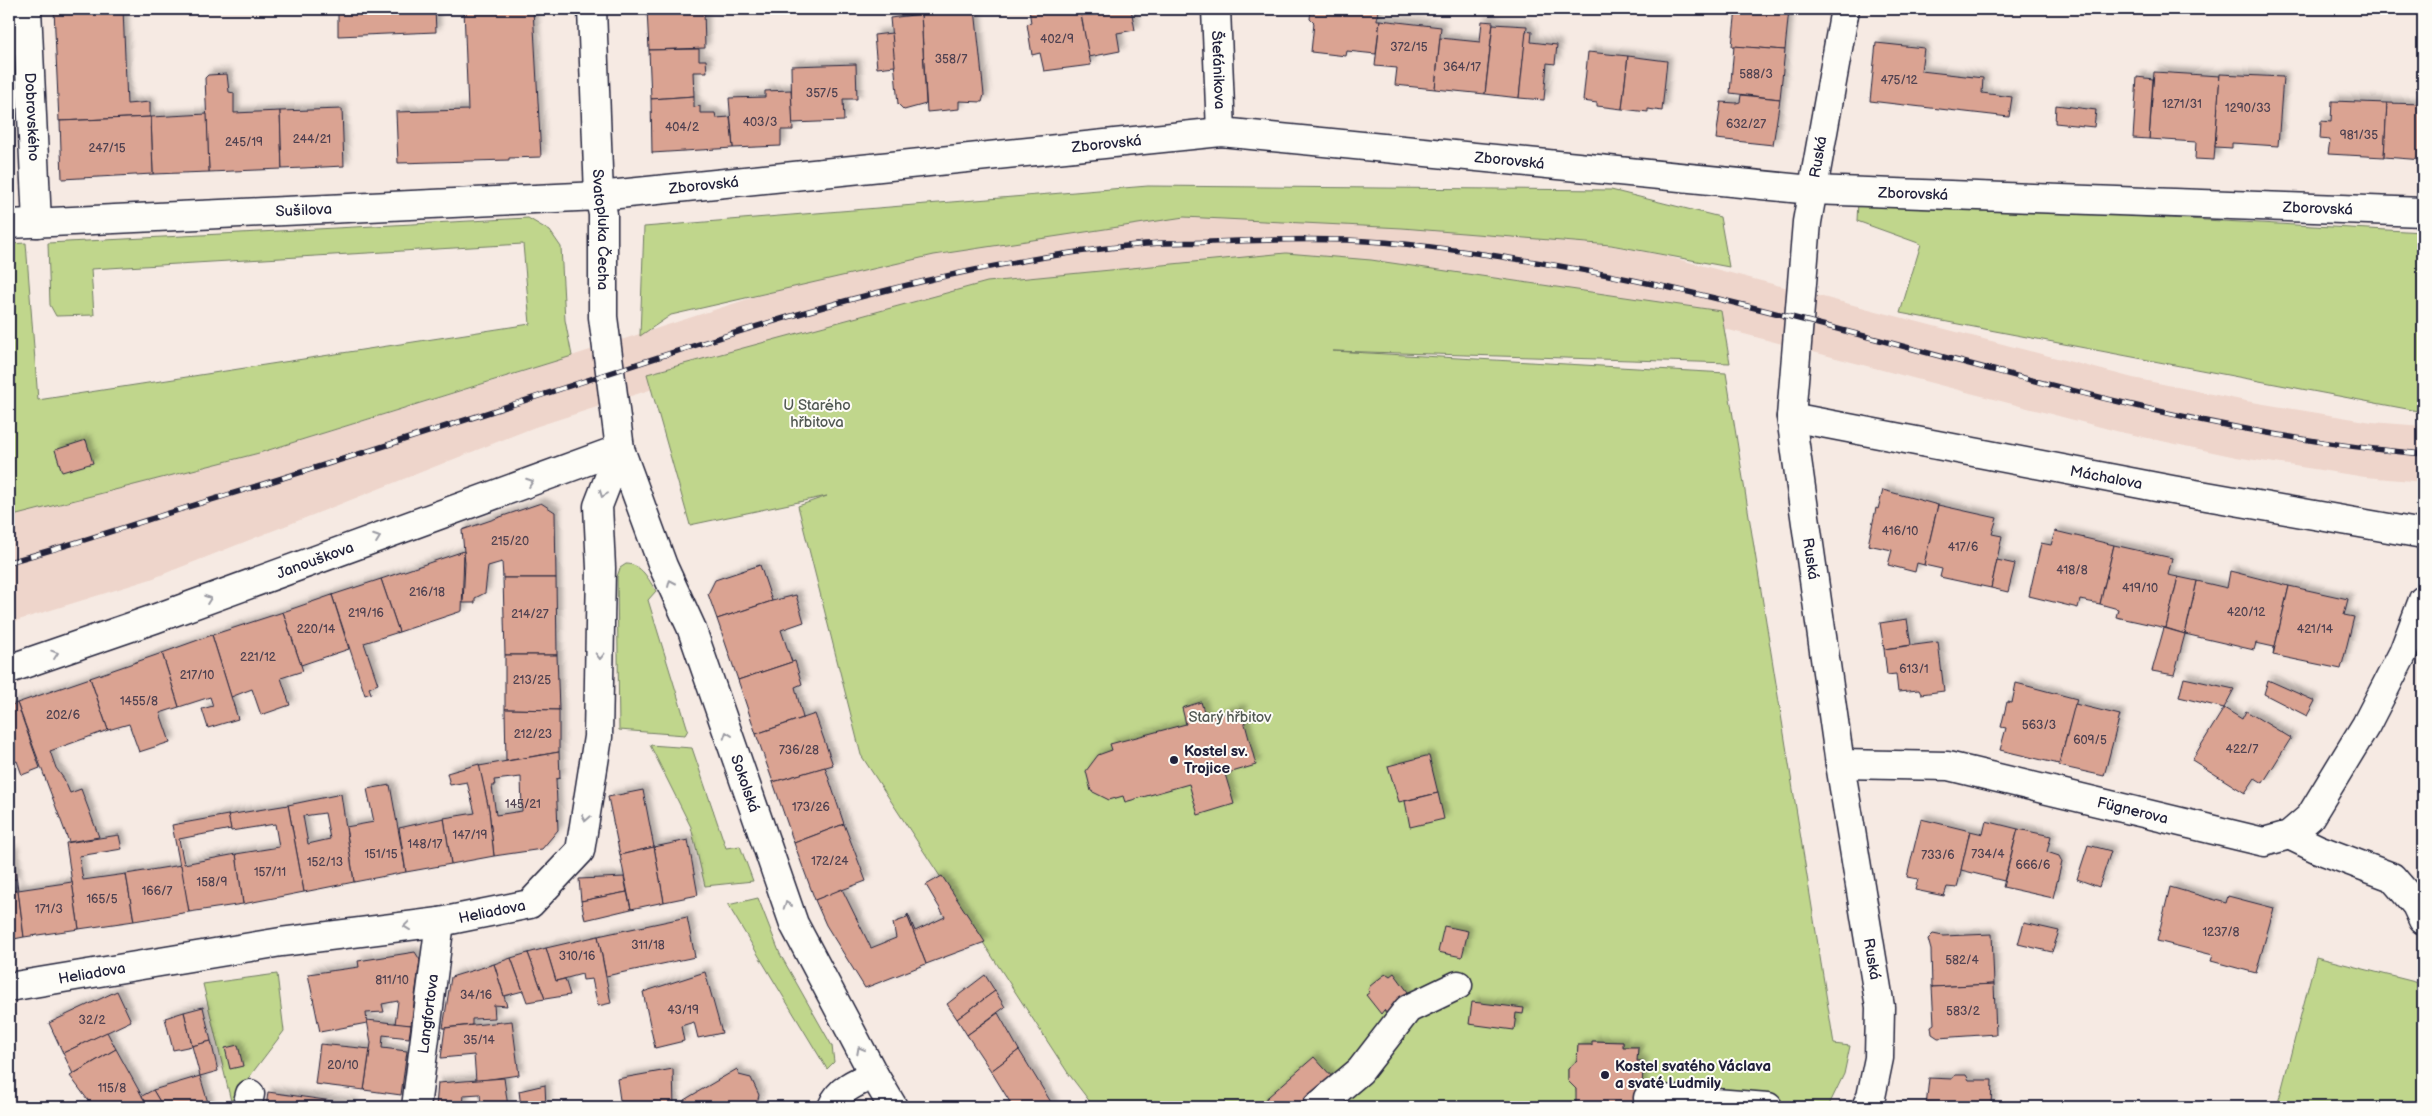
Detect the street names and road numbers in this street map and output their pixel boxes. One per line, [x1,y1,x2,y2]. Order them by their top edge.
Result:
street label: Štefánikova [1207,30,1229,110]
street label: Dobrovského [20,72,43,162]
street label: Zborovská [1070,131,1142,157]
street label: Ruská [1805,135,1831,179]
street label: Zborovská [1473,148,1545,174]
street label: Svatopluka Čecha [588,169,612,290]
street label: Zborovská [667,173,740,199]
street label: Zborovská [1877,183,1948,205]
street label: Zborovská [2282,198,2353,219]
street label: Sušilova [275,200,332,221]
street label: Máchalova [2068,462,2144,494]
street label: Ruská [1798,536,1823,581]
street label: Janouškova [274,538,357,583]
street label: Sokolská [726,752,764,815]
street label: Fügnerova [2095,793,2170,829]
street label: Heliadova [457,896,527,928]
street label: Ruská [1859,937,1884,981]
street label: Heliadova [57,959,127,989]
street label: Langfortova [414,973,443,1055]

